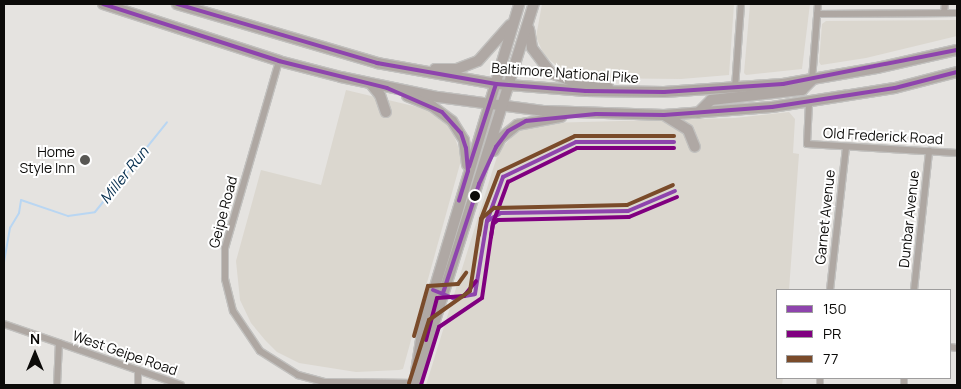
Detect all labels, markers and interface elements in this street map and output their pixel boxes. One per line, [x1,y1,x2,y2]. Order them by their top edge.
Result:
street label: Baltimore National Pike [491,59,639,87]
street label: Old Frederick Road [823,124,943,148]
water label: Miller Run [96,143,152,207]
place label: Home Style Inn [19,144,75,176]
marker: Home Style Inn [79,154,91,166]
street label: Garnet Avenue [812,169,838,265]
street label: Dunbar Avenue [896,169,922,269]
street label: Geipe Road [205,174,241,250]
unlabelled marker [470,191,480,201]
legend [776,289,951,379]
text: 150 [823,298,847,319]
text: PR [823,323,842,344]
street label: West Geipe Road [70,327,180,379]
north arrow [10,329,60,379]
text: N [30,329,40,348]
text: 77 [823,348,838,369]

